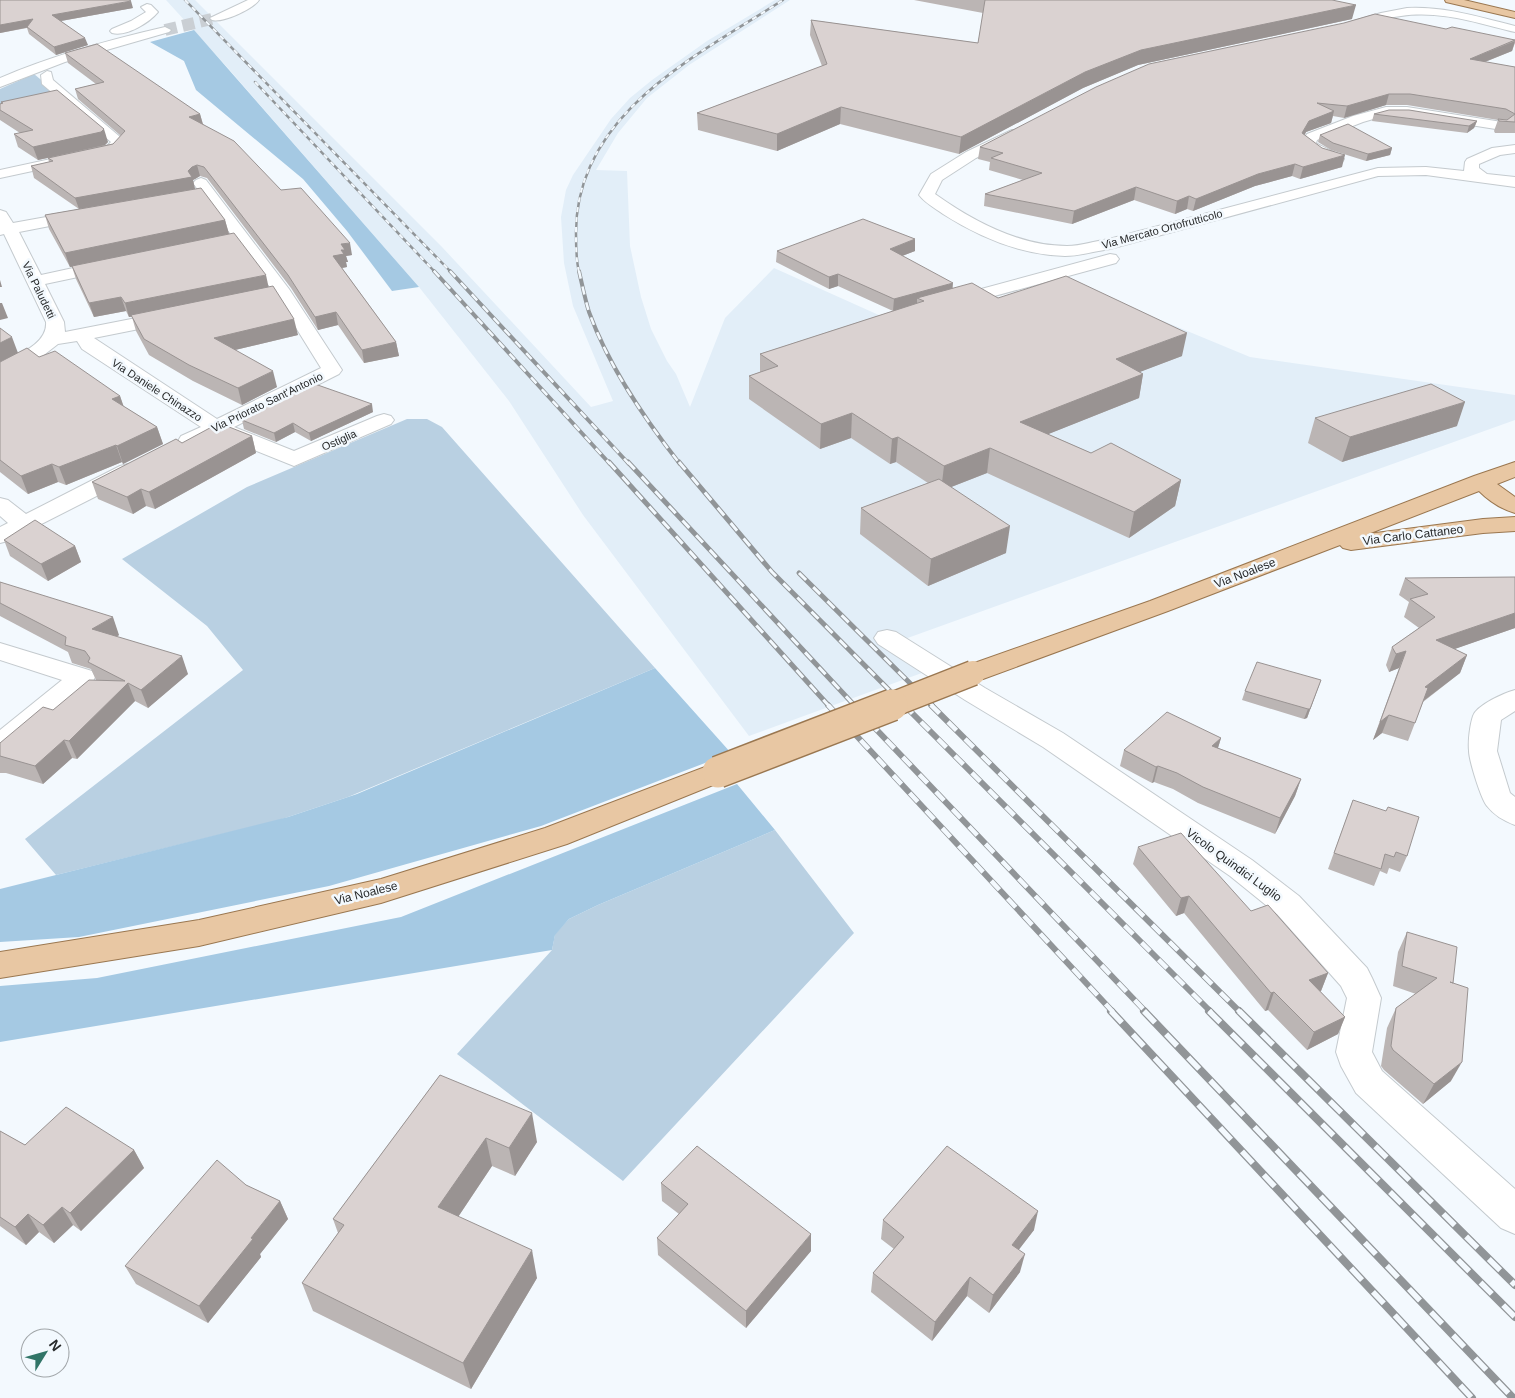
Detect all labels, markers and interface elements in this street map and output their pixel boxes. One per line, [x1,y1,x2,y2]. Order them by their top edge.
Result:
street label: Via Mercato Ortofrutticolo [1100,207,1224,251]
street label: Via Paludetti [20,260,58,320]
street label: Via Daniele Chinazzo [110,356,204,424]
street label: Via Priorato Sant'Antonio [209,370,325,434]
street label: Ostiglia [320,427,359,453]
street label: Via Carlo Cattaneo [1362,522,1464,548]
street label: Via Noalese [1212,555,1278,591]
street label: Vicolo Quindici Luglio [1184,826,1285,905]
street label: Via Noalese [333,878,399,908]
north arrow [20,1328,70,1378]
text: N [46,1336,65,1354]

